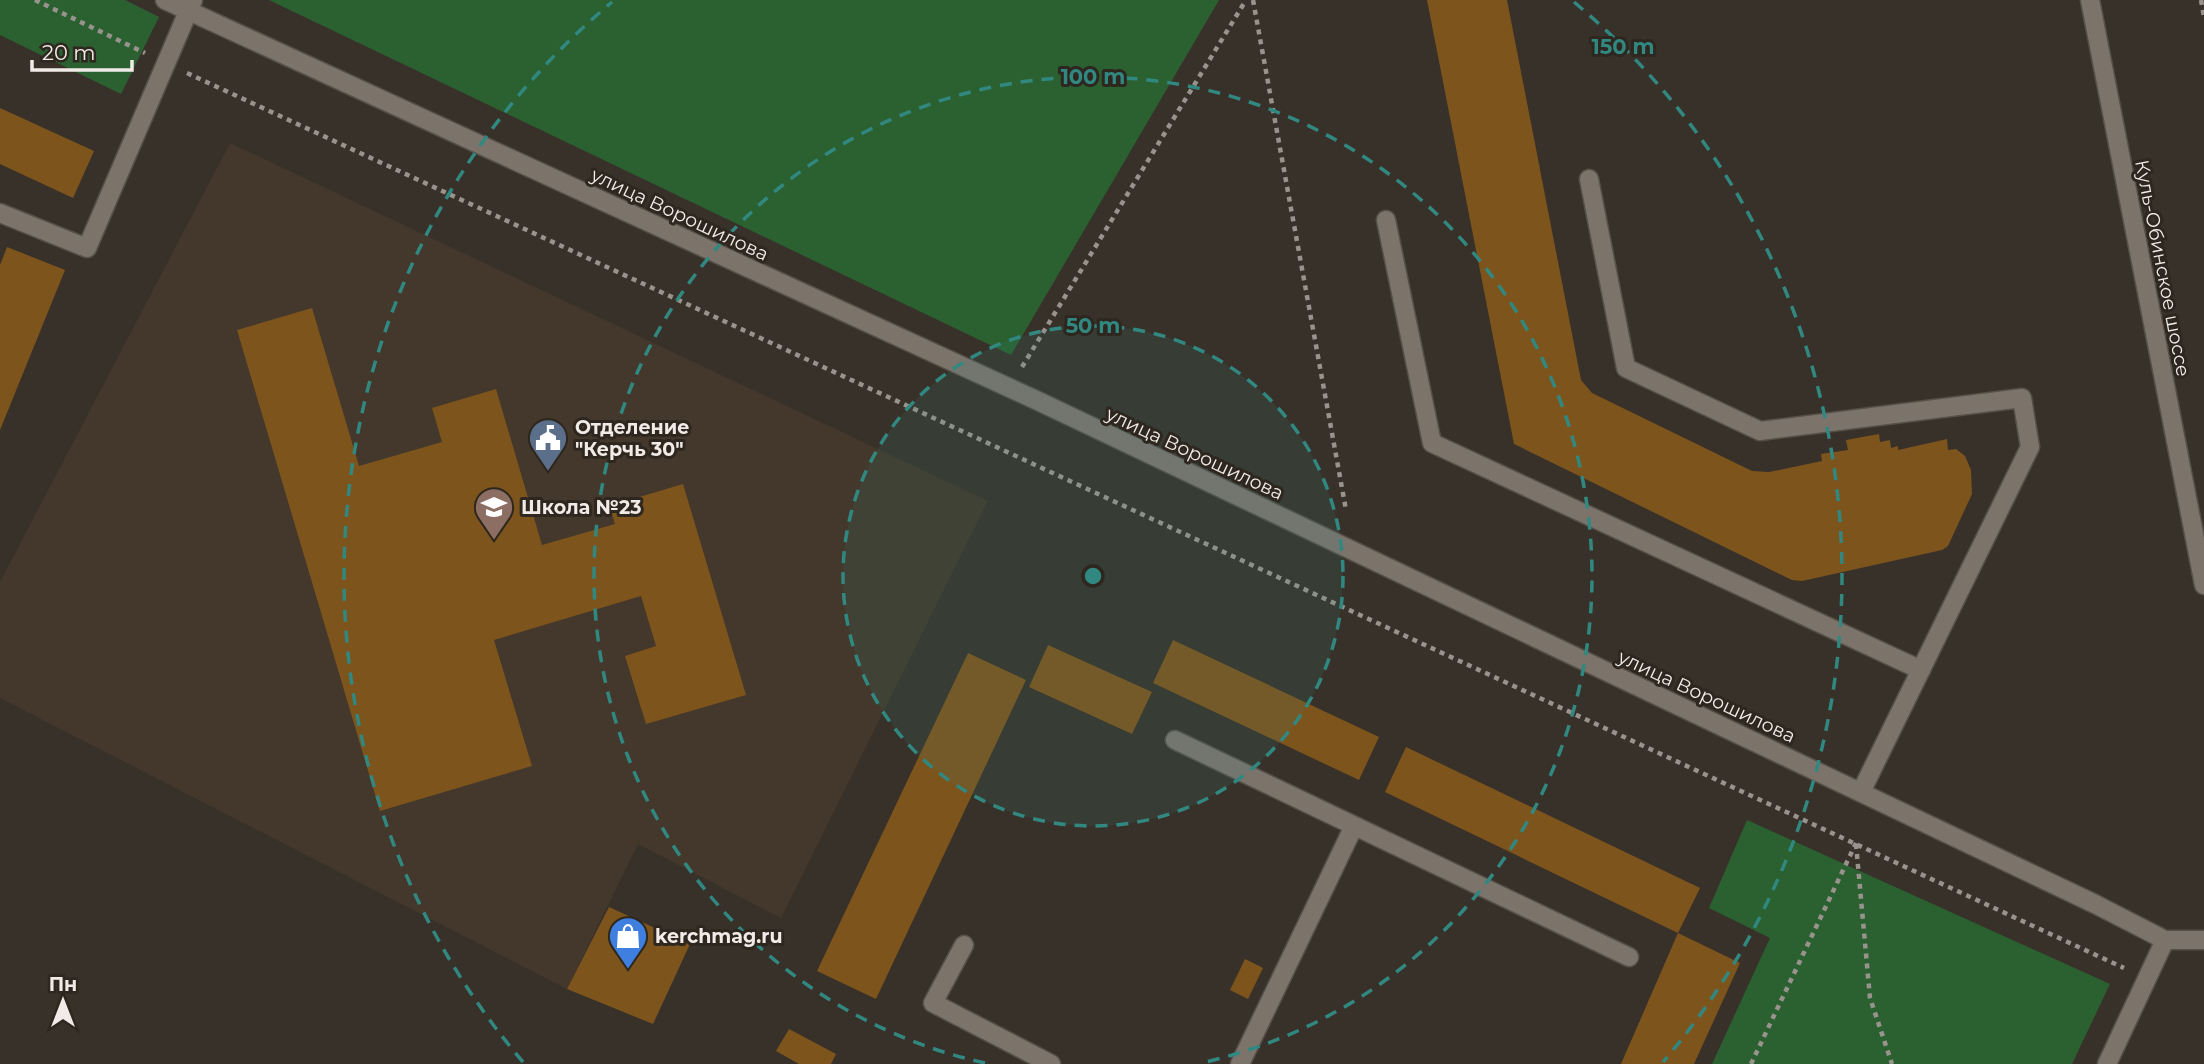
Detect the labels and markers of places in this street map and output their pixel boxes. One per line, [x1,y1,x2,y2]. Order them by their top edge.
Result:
place label: Отделение "Керчь 30" [575,416,690,461]
public building icon: Отделение "Керчь 30" [527,417,569,472]
school or university icon: Школа №23 [473,486,515,541]
place label: Школа №23 [521,496,642,519]
centre of rings [1081,564,1105,588]
shop icon: kerchmag.ru [607,915,649,970]
place label: kerchmag.ru [655,925,783,948]

